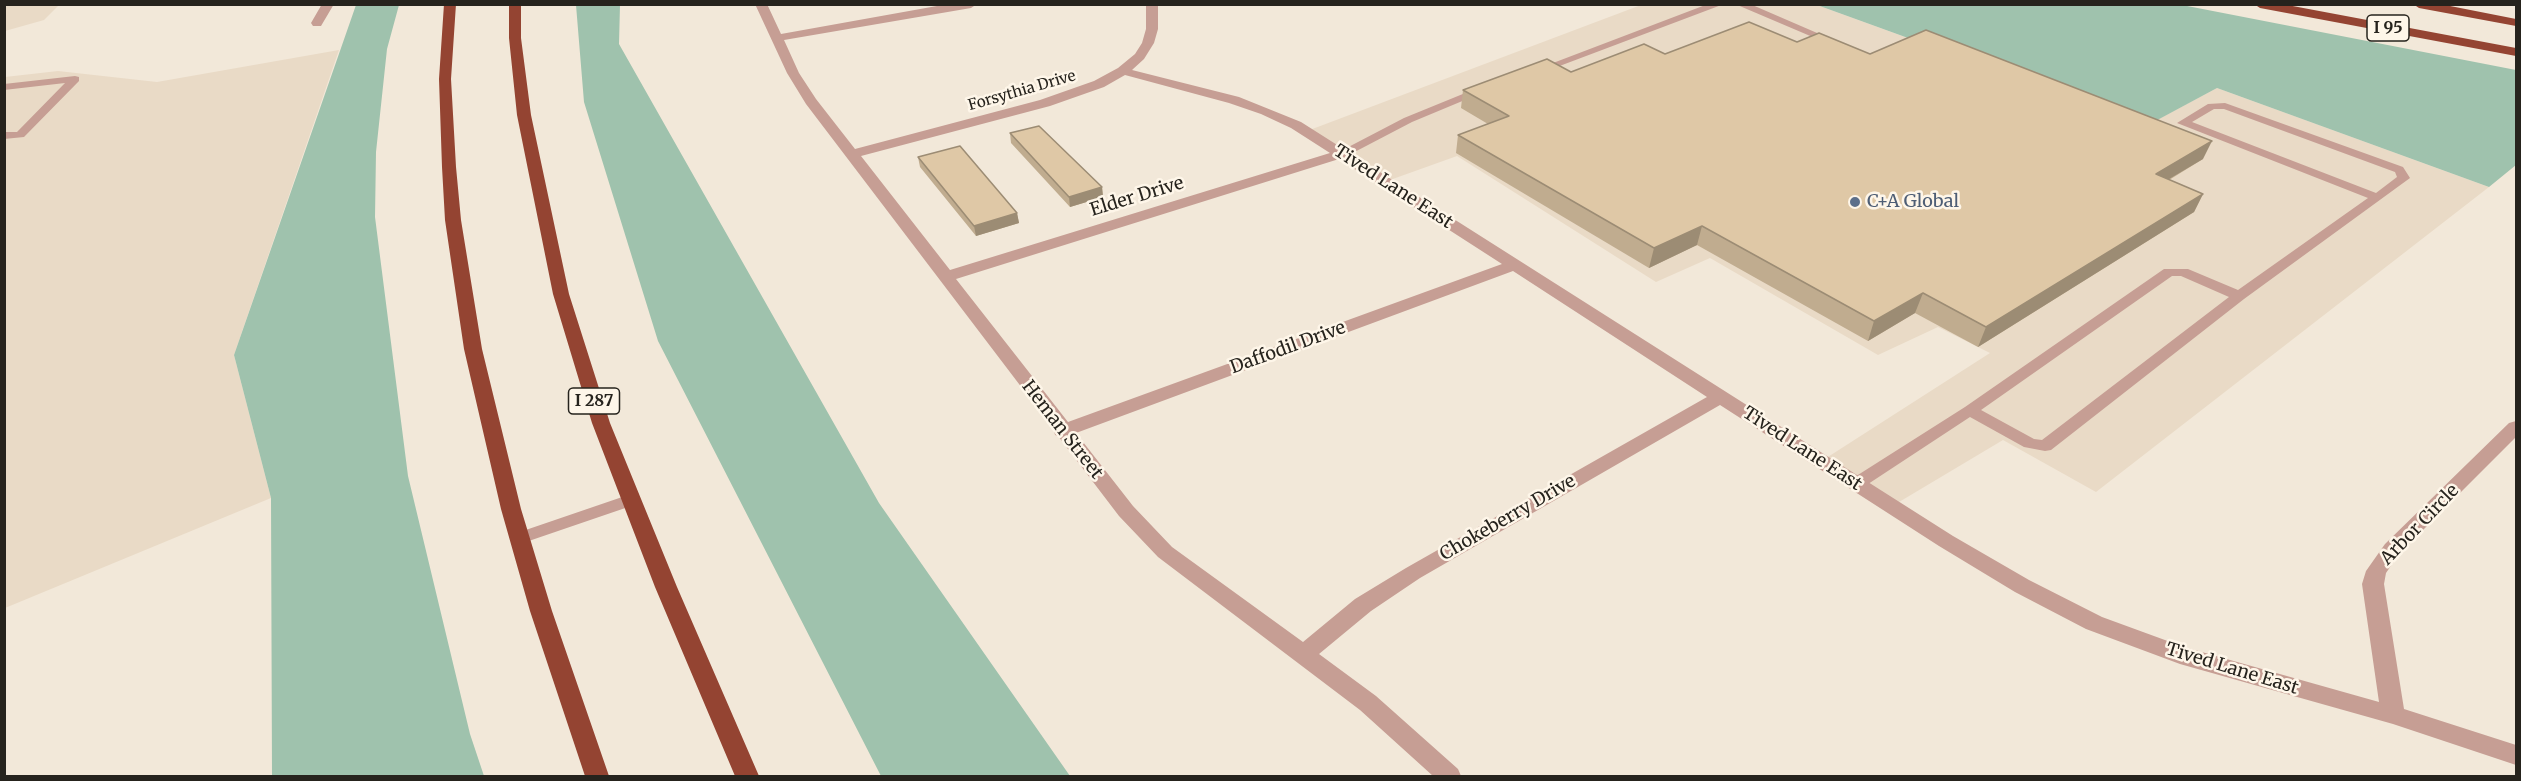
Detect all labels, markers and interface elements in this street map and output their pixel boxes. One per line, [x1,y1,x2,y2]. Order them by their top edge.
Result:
road number: I 95 [2367,15,2409,41]
street label: Forsythia Drive [966,67,1078,115]
street label: Tived Lane East [1329,140,1457,234]
street label: Elder Drive [1088,173,1186,221]
place label: C+A Global [1867,191,1959,213]
marker: C+A Global [1848,195,1862,209]
street label: Daffodil Drive [1227,317,1349,379]
street label: Heman Street [1017,377,1107,483]
road number: I 287 [568,388,620,414]
street label: Tived Lane East [1738,402,1866,496]
street label: Chokeberry Drive [1436,470,1580,566]
street label: Arbor Circle [2376,480,2464,570]
street label: Tived Lane East [2163,639,2301,699]

